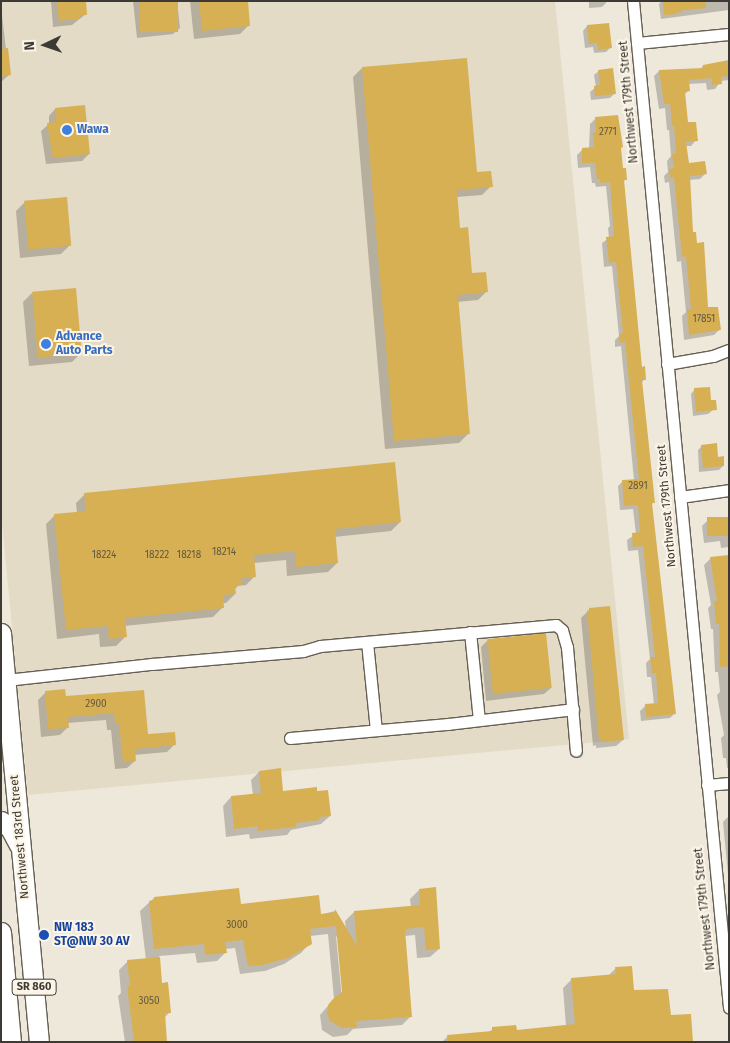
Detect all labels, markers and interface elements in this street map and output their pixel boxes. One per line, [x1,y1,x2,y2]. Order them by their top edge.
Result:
north arrow [20,20,70,70]
street label: Northwest 179th Street [616,40,642,164]
text: N [21,41,38,51]
place label: Wawa [77,123,109,137]
marker: Wawa [61,124,73,136]
house number: 2771 [599,127,617,139]
house number: 17851 [693,314,715,326]
place label: Advance Auto Parts [56,330,113,358]
marker: Advance Auto Parts [40,338,52,350]
street label: Northwest 179th Street [654,444,680,568]
house number: 2891 [628,481,648,493]
house number: 18214 [212,547,236,559]
house number: 18224 [92,550,116,562]
house number: 18222 [145,550,169,562]
house number: 18218 [177,550,201,562]
house number: 2900 [85,699,107,711]
street label: Northwest 183rd Street [7,774,33,900]
street label: Northwest 179th Street [691,847,719,971]
house number: 3000 [226,920,248,932]
place label: NW 183 ST@NW 30 AV [54,921,130,949]
marker: NW 183 ST@NW 30 AV [38,929,50,941]
road number: SR 860 [12,979,56,996]
house number: 3050 [138,996,160,1008]

